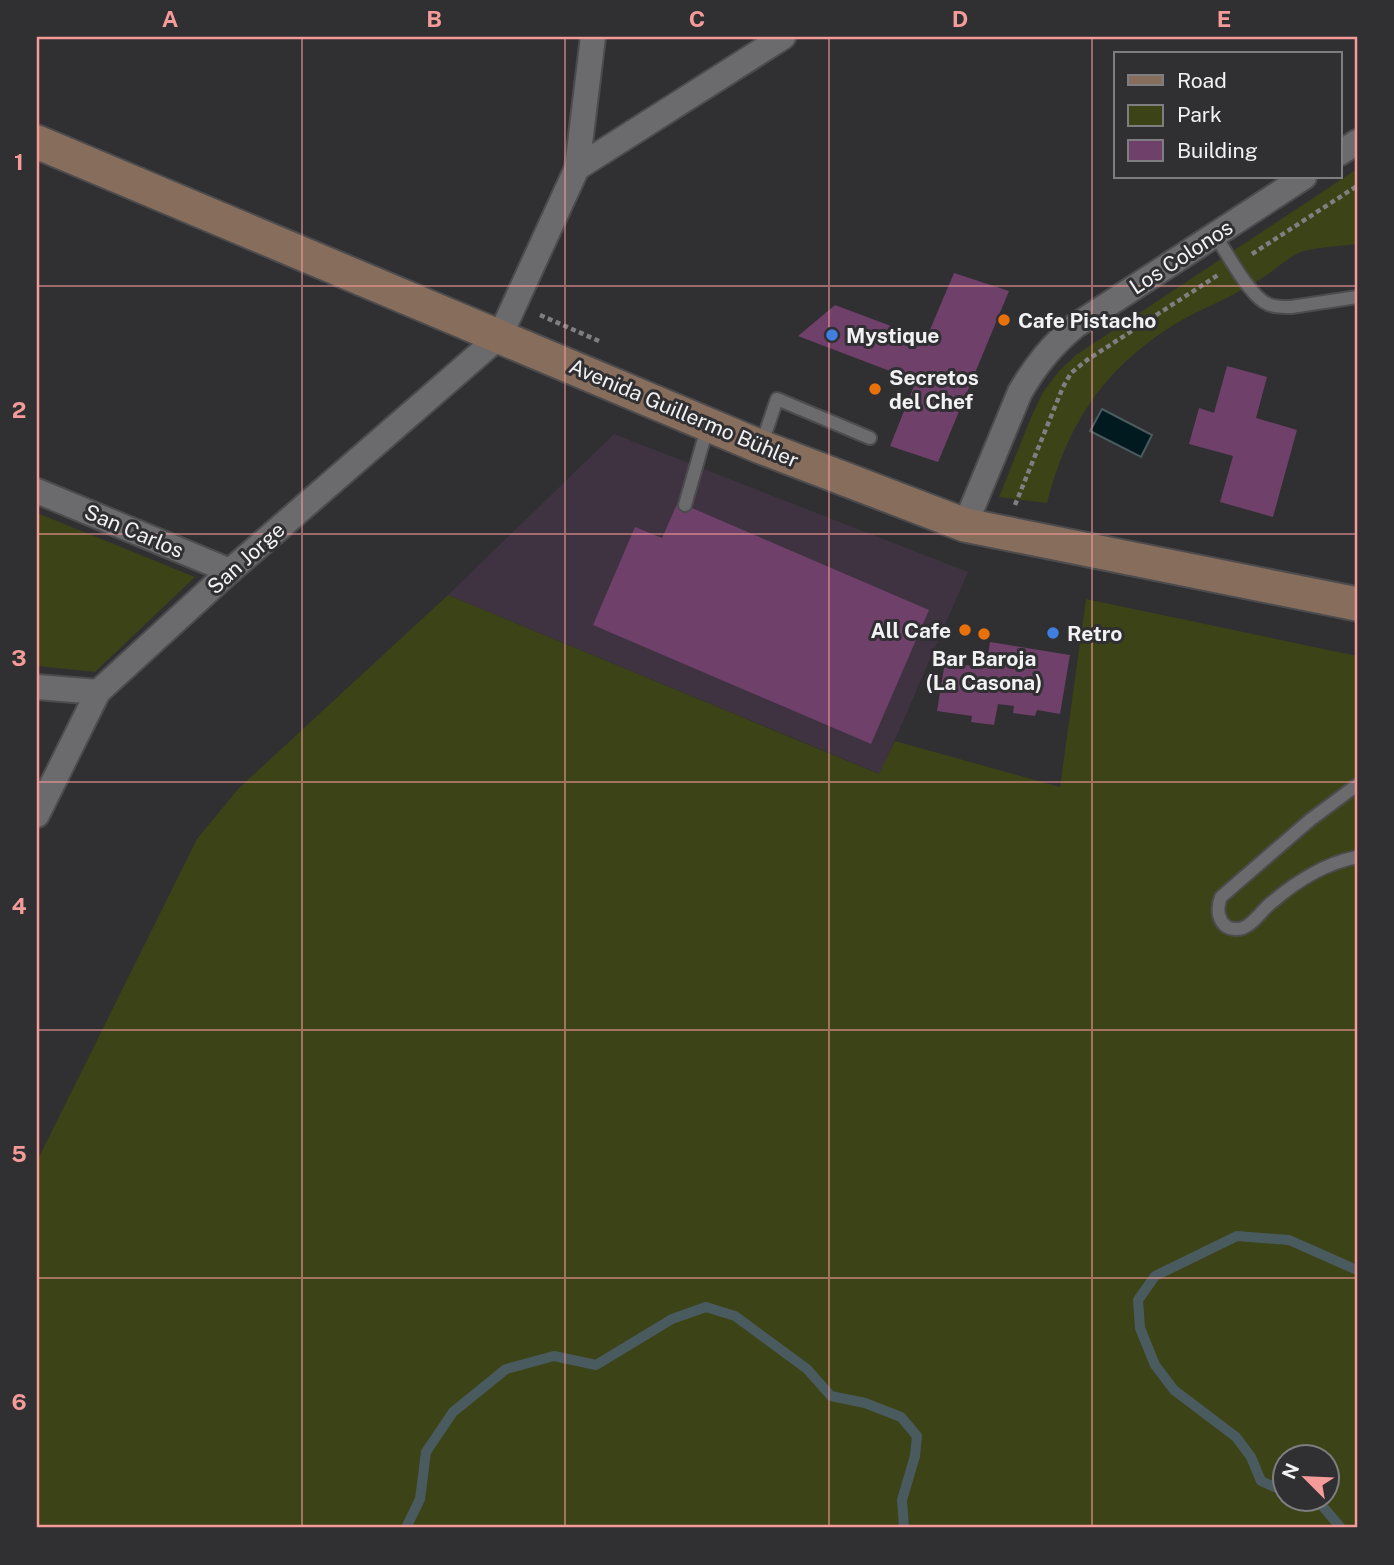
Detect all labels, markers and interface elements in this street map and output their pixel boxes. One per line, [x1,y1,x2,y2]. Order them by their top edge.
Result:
text: A [162,5,179,32]
text: B [426,5,442,32]
text: C [689,5,705,32]
text: D [952,5,968,32]
text: E [1217,5,1231,32]
legend [1114,52,1342,178]
text: Road [1177,68,1227,93]
text: Park [1177,102,1222,127]
text: Building [1177,138,1258,163]
text: 1 [14,148,24,175]
street label: Los Colonos [1125,214,1237,300]
place label: Cafe Pistacho [1018,308,1156,333]
marker: Cafe Pistacho [996,312,1012,328]
place label: Mystique [846,323,939,348]
marker: Mystique [824,327,840,343]
street label: Avenida Guillermo Bühler [565,353,803,473]
place label: Secretos del Chef [889,365,979,414]
marker: Secretos del Chef [867,381,883,397]
text: 2 [12,396,26,423]
street label: San Carlos [81,499,187,563]
street label: San Jorge [202,517,290,599]
place label: All Cafe [871,618,951,643]
place label: Retro [1067,621,1122,646]
marker: All Cafe [957,622,973,638]
marker: Retro [1045,625,1061,641]
marker: Bar Baroja (La Casona) [976,626,992,642]
text: 3 [11,644,27,671]
place label: Bar Baroja (La Casona) [926,646,1042,695]
text: 4 [11,892,27,919]
text: 5 [11,1140,27,1167]
text: 6 [11,1388,27,1415]
north arrow [1272,1442,1342,1512]
text: N [1277,1460,1304,1482]

